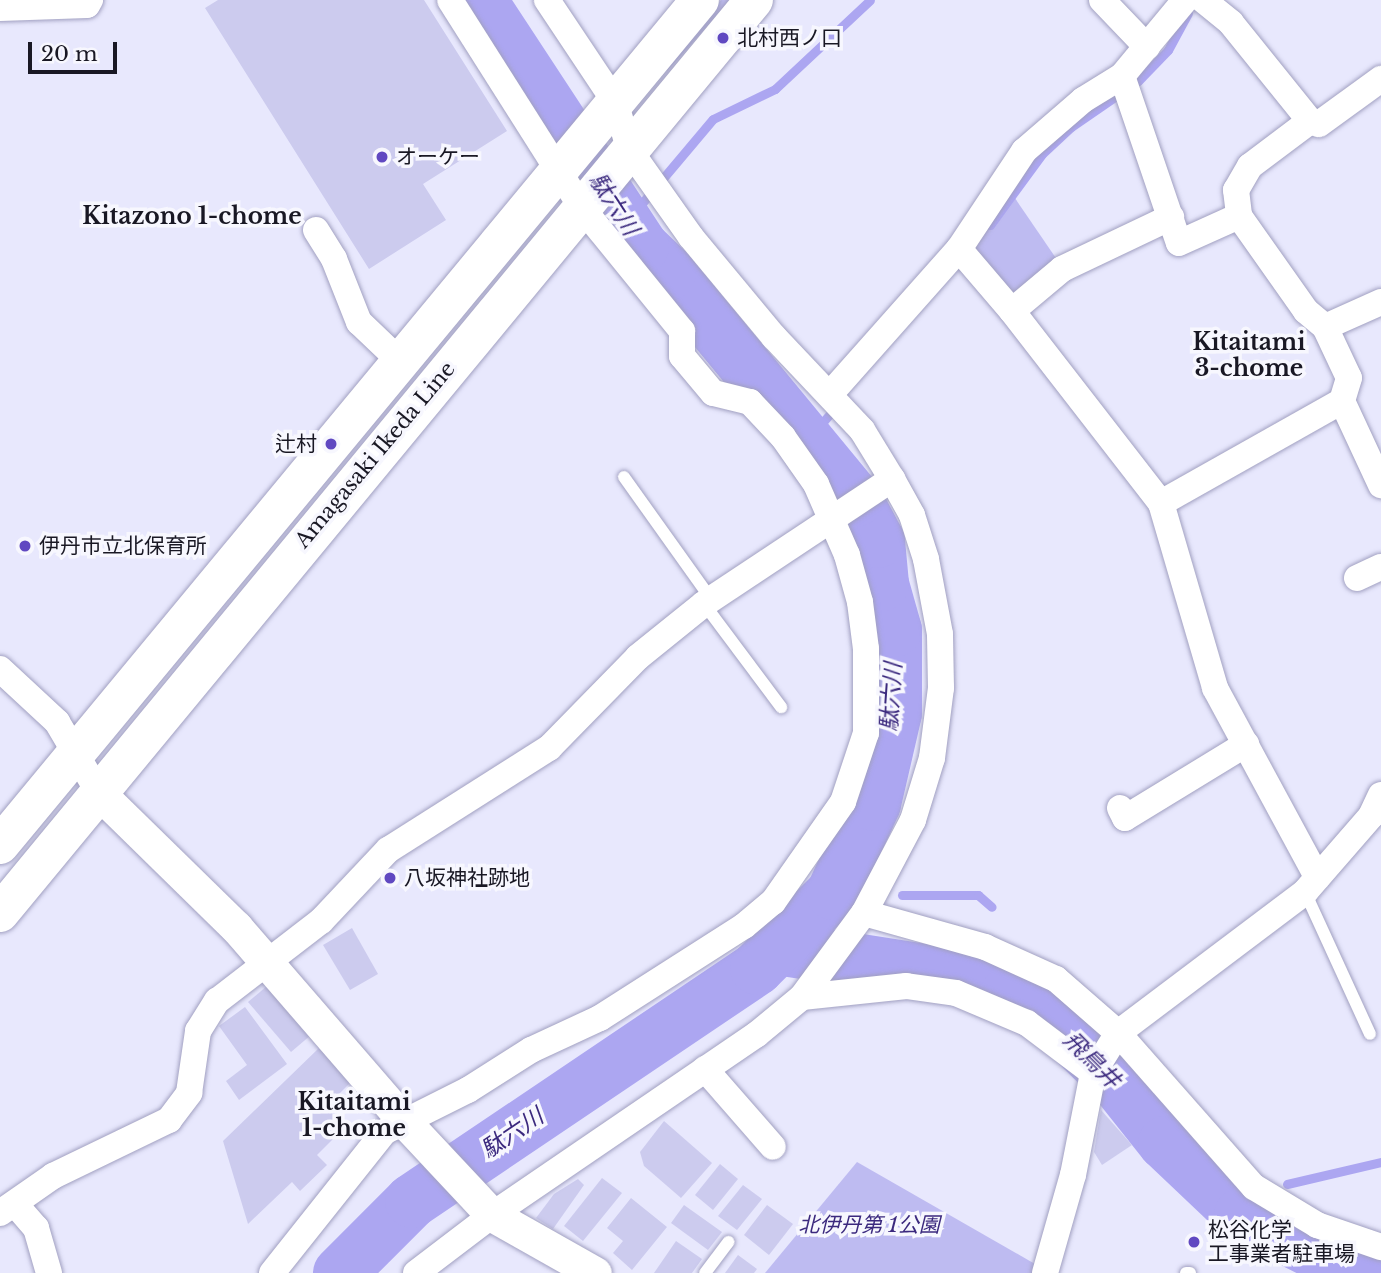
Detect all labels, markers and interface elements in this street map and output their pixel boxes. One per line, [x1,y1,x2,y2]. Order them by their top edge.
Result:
place label: 北村西ノ口 [737,25,842,51]
scale bar [32,28,121,72]
marker: 北村西ノ口 [715,30,731,46]
text: 20 m [41,41,98,67]
place label: オーケー [396,144,480,170]
marker: オーケー [374,149,390,165]
water label: 駄六川 [584,168,644,240]
district label: Kitazono 1-chome [82,202,302,230]
district label: Kitaitami 3-chome [1192,328,1306,382]
street label: Amagasaki Ikeda Line [290,357,460,553]
place label: 辻村 [275,431,317,457]
marker: 辻村 [323,436,339,452]
place label: 伊丹市立北保育所 [39,533,207,559]
marker: 伊丹市立北保育所 [17,538,33,554]
water label: 駄六川 [875,662,907,732]
place label: 八坂神社跡地 [404,865,530,891]
marker: 八坂神社跡地 [382,870,398,886]
water label: 飛鳥井 [1058,1026,1126,1094]
district label: Kitaitami 1-chome [297,1088,411,1142]
water label: 駄六川 [476,1102,548,1164]
park label: 北伊丹第 1公園 [798,1212,940,1238]
place label: 松谷化学 工事業者駐車場 [1208,1217,1355,1267]
marker: 松谷化学 工事業者駐車場 [1186,1234,1202,1250]

